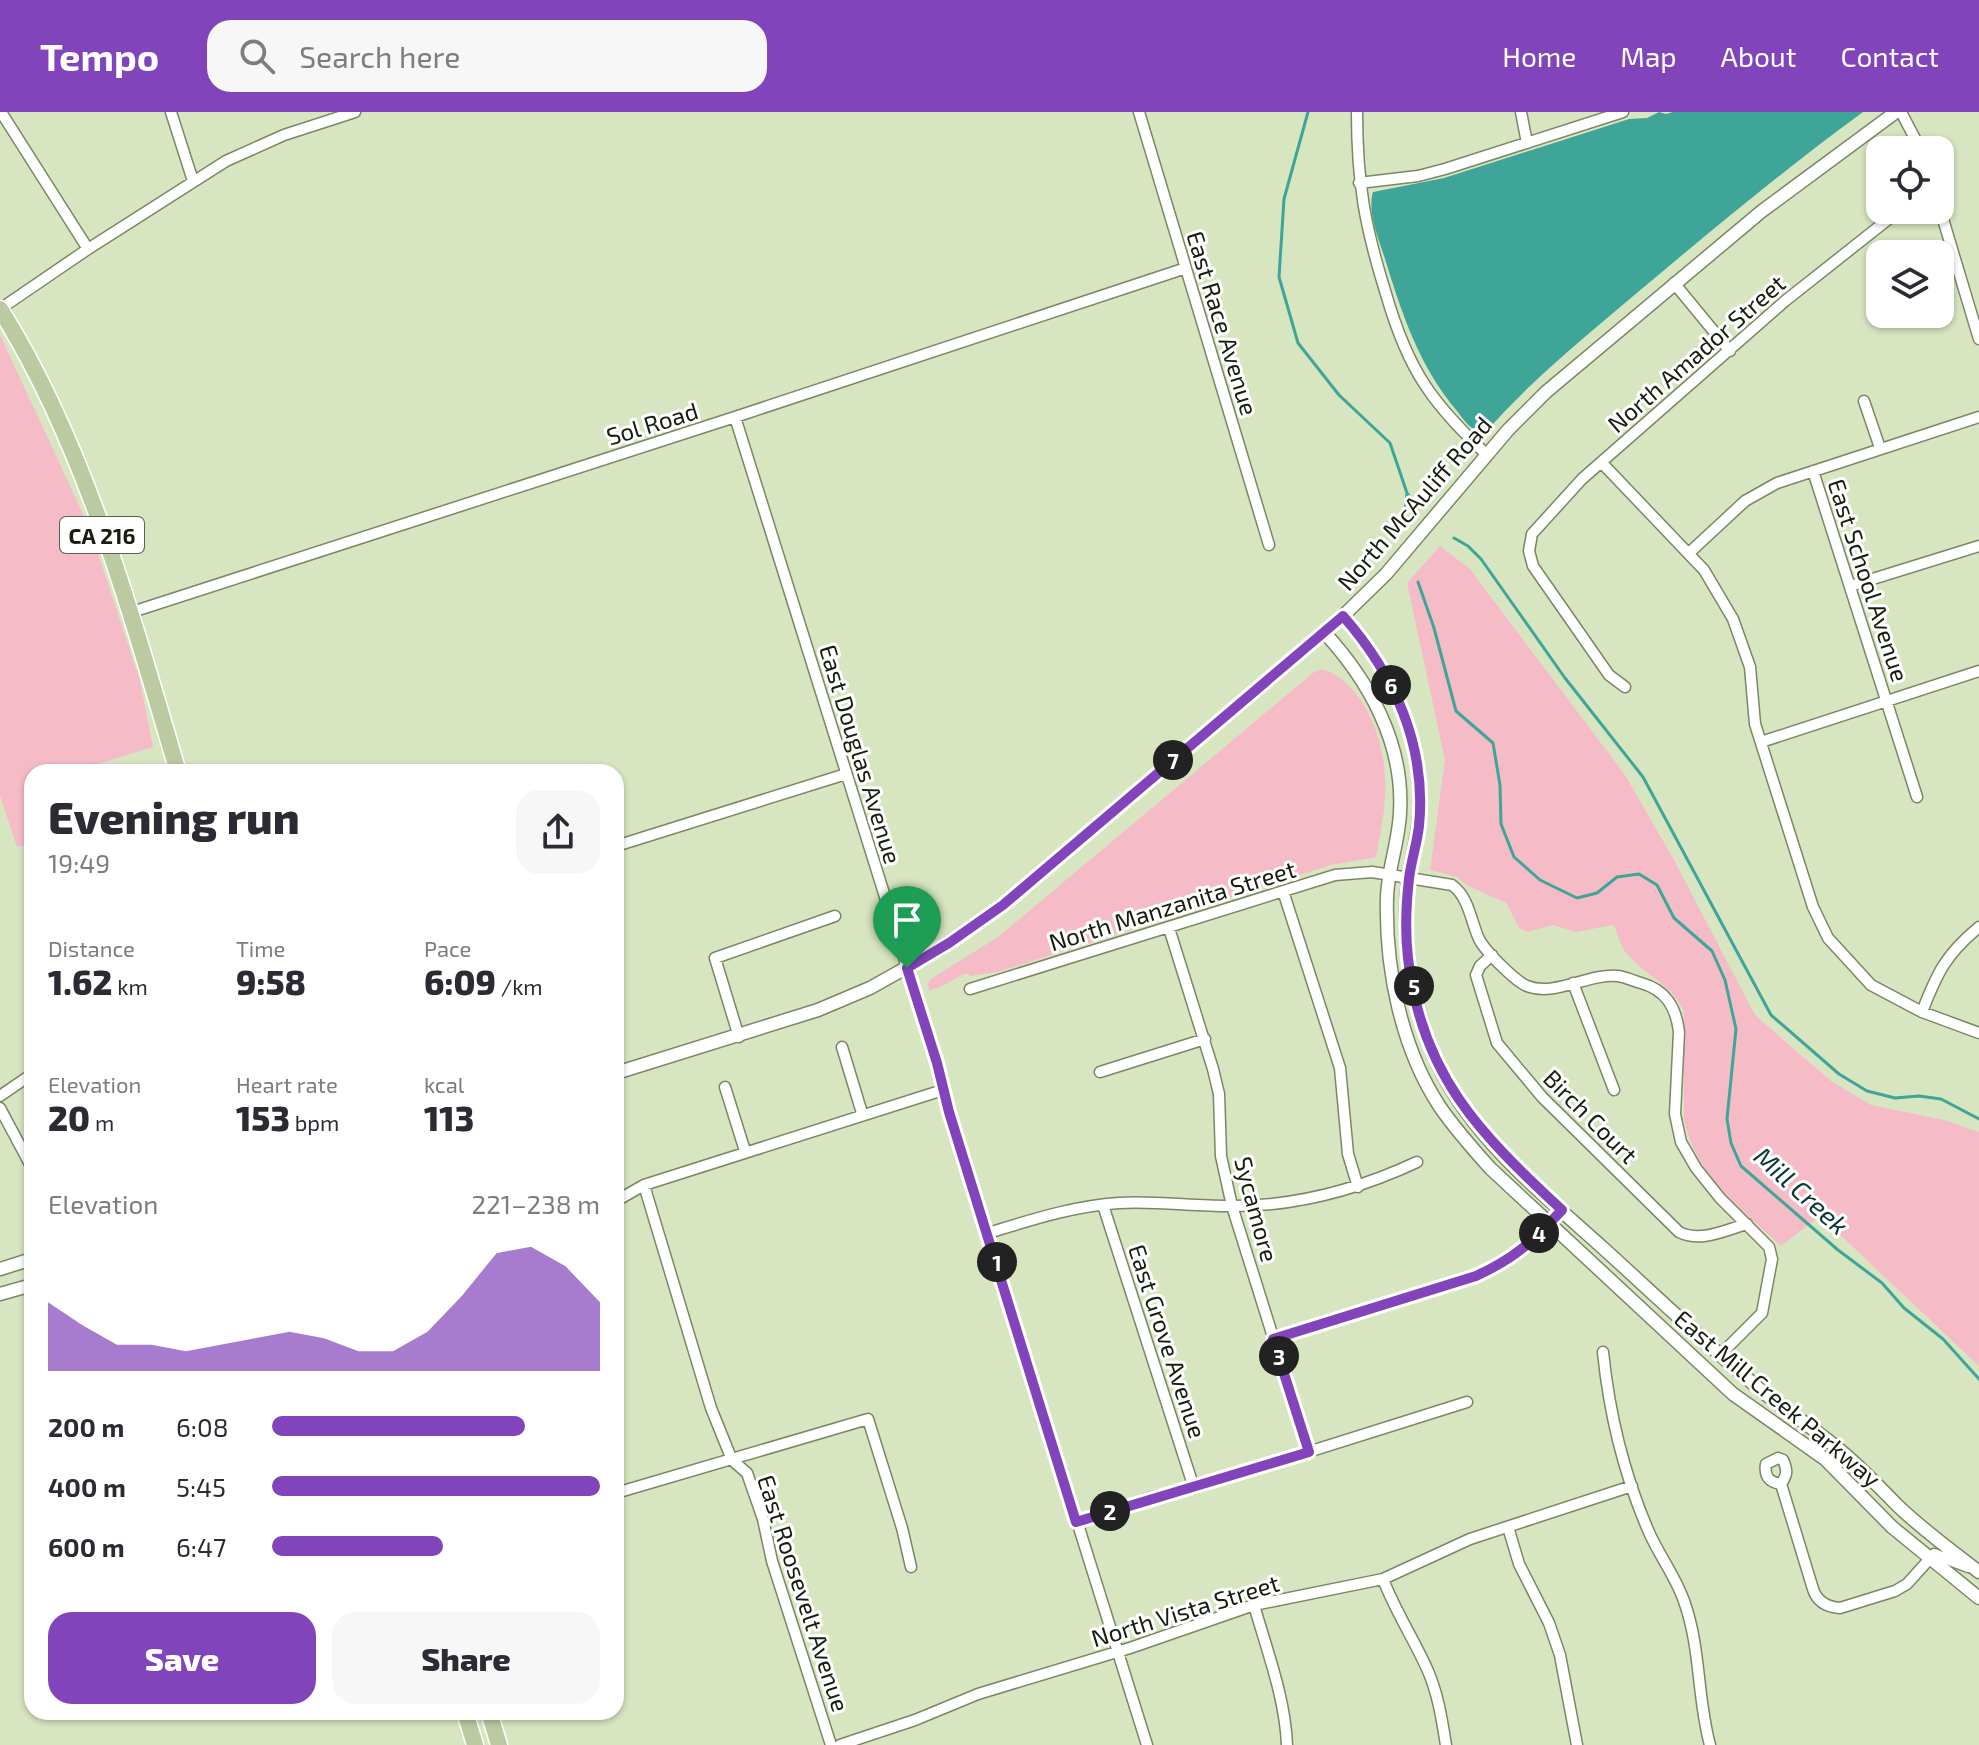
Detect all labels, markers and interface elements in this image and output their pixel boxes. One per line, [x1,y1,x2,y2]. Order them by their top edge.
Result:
search box [207,20,767,92]
text: Tempo [40,33,159,79]
icon: search [235,34,279,78]
text: Search here [299,38,460,74]
text: Home [1502,39,1576,73]
text: Map [1620,39,1677,73]
text: About [1721,39,1796,73]
text: Contact [1840,39,1939,73]
map controls [1866,136,1954,328]
button: locate [1866,136,1954,224]
street label: East Race Avenue [1181,227,1265,419]
button: layers [1866,240,1954,328]
street label: North Amador Street [1601,268,1791,438]
street label: Sol Road [603,395,701,451]
street label: North McAuliff Road [1331,410,1497,596]
street label: East School Avenue [1823,475,1915,685]
road number: CA 216 [60,517,144,553]
street label: East Douglas Avenue [814,641,908,867]
pin: 6 [1371,665,1411,705]
text: 6 [1385,672,1397,698]
pin: 7 [1153,740,1193,780]
text: 7 [1167,747,1179,773]
text: Evening run [48,790,300,843]
button: share [516,790,600,874]
text: 19:49 [48,847,110,878]
street label: North Manzanita Street [1045,854,1299,956]
pin [873,886,941,968]
icon: arrive [885,898,929,942]
text: Distance [48,935,135,961]
text: Time [236,935,285,961]
text: Pace [424,935,471,961]
text: 1.62 [48,961,112,1002]
text: 9:58 [236,961,306,1002]
text: 6:09 [424,961,496,1002]
pin: 5 [1394,966,1434,1006]
text: km [112,973,148,999]
text: /km [496,973,543,999]
text: 5 [1408,973,1420,999]
street label: Birch Court [1538,1063,1644,1169]
text: Elevation [48,1071,141,1097]
text: Heart rate [236,1071,338,1097]
text: kcal [424,1071,464,1097]
text: 20 [48,1097,90,1138]
text: 153 [236,1097,290,1138]
text: 113 [424,1097,474,1138]
text: m [90,1109,114,1135]
text: bpm [290,1109,339,1135]
water label: Mill Creek [1749,1140,1855,1240]
street label: Sycamore [1229,1153,1285,1265]
text: Elevation [48,1188,158,1219]
text: 221–238 m [472,1188,600,1219]
pin: 4 [1519,1213,1559,1253]
text: 4 [1532,1220,1546,1246]
street label: East Grove Avenue [1123,1241,1213,1441]
pin: 1 [977,1242,1017,1282]
text: 1 [992,1249,1002,1275]
street label: East Mill Creek Parkway [1669,1303,1887,1493]
pin: 3 [1259,1336,1299,1376]
text: 3 [1273,1343,1285,1369]
text: 200 m [48,1411,124,1442]
text: 6:08 [176,1411,228,1442]
text: 400 m [48,1471,126,1502]
text: 5:45 [176,1471,226,1502]
street label: East Roosevelt Avenue [752,1471,856,1715]
pin: 2 [1090,1491,1130,1531]
text: 2 [1104,1498,1116,1524]
text: 600 m [48,1531,125,1562]
text: 6:47 [176,1531,226,1562]
street label: North Vista Street [1087,1568,1283,1652]
button: Save [48,1612,316,1704]
button: Share [332,1612,600,1704]

